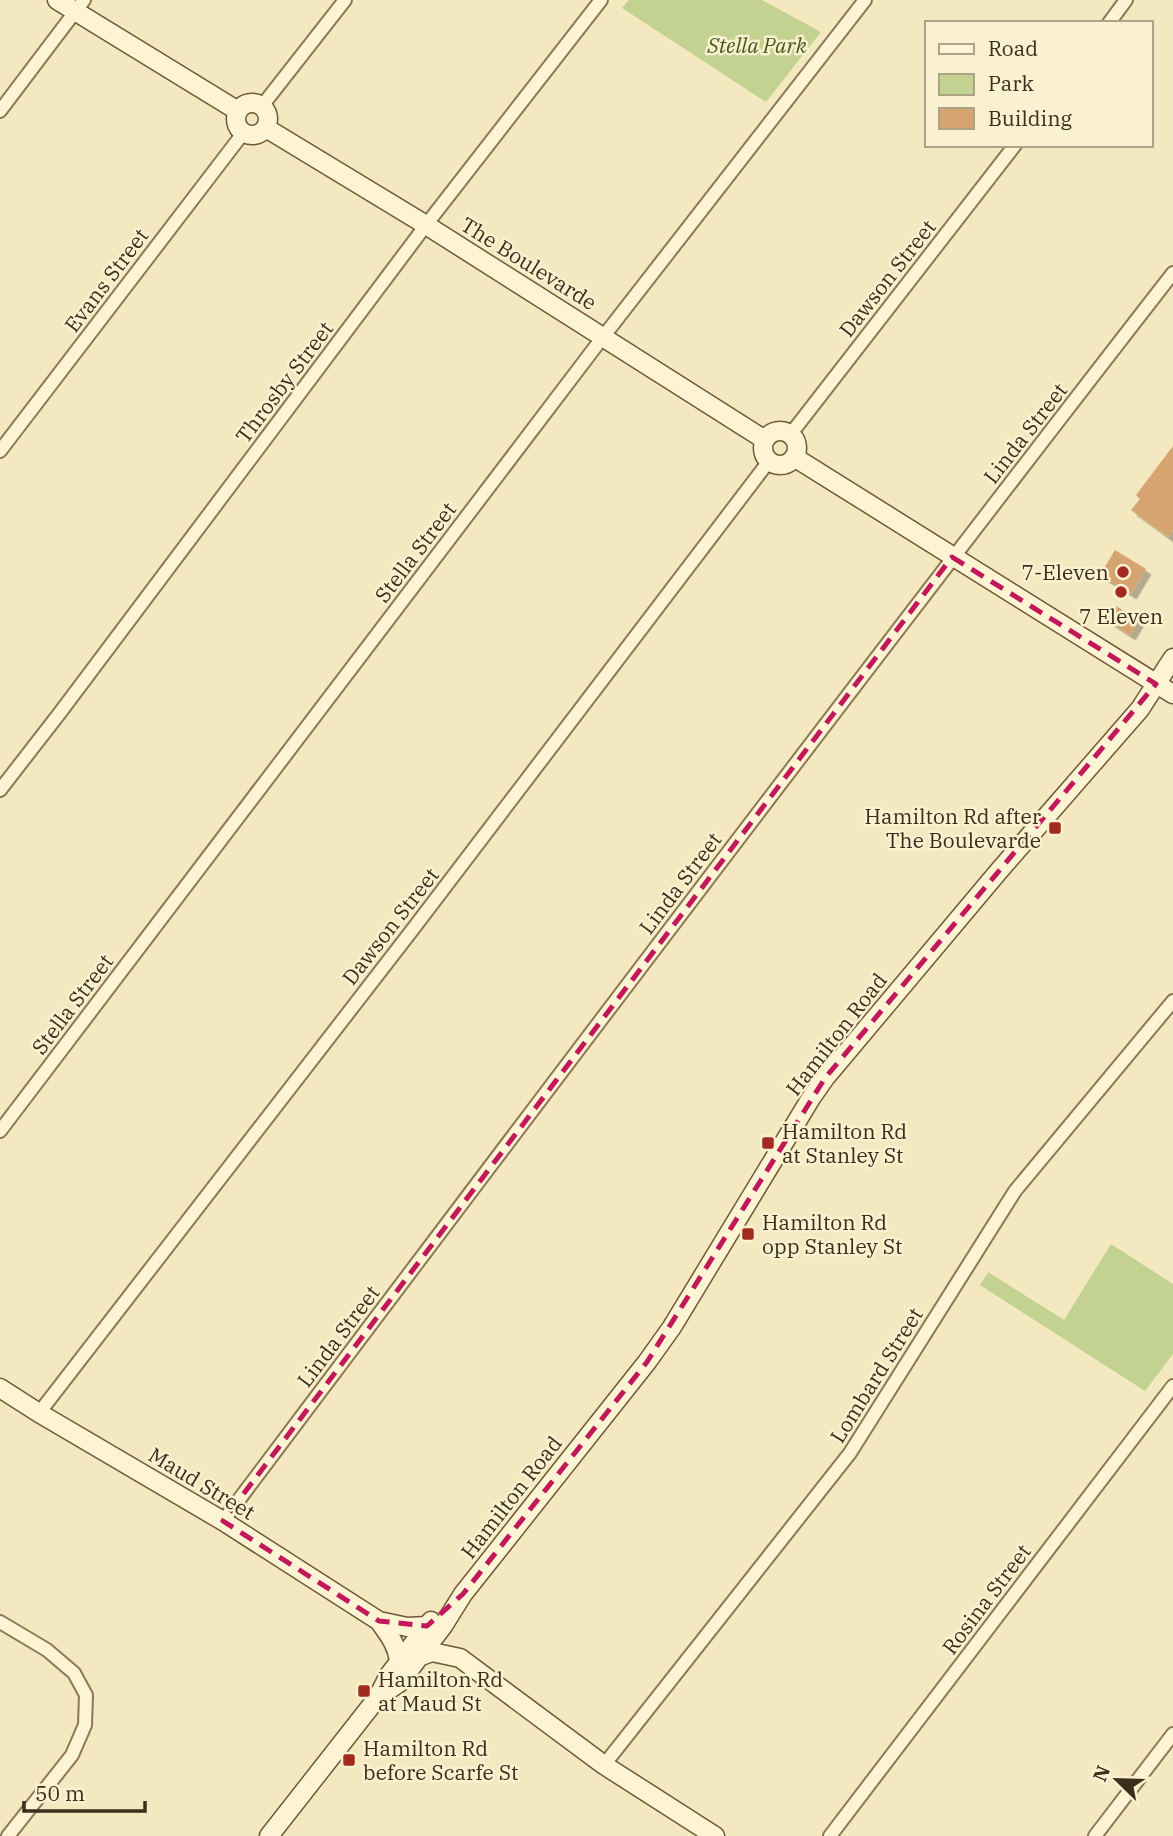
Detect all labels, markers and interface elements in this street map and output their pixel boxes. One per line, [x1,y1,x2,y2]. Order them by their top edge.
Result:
legend [925,21,1152,147]
park label: Stella Park [706,31,808,59]
text: Road [988,34,1038,62]
text: Park [988,69,1035,97]
text: Building [988,104,1073,132]
street label: The Boulevarde [456,210,602,316]
street label: Dawson Street [832,214,942,342]
street label: Evans Street [58,222,154,338]
street label: Throsby Street [229,315,339,449]
street label: Linda Street [977,377,1073,489]
street label: Stella Street [368,496,462,608]
place label: 7-Eleven [1021,558,1109,586]
marker: 7-Eleven [1115,564,1131,580]
marker: 7 Eleven [1113,584,1129,600]
place label: 7 Eleven [1079,602,1163,630]
place label: Hamilton Rd after The Boulevarde [865,802,1042,854]
marker: Hamilton Rd after The Boulevarde [1047,820,1063,836]
street label: Linda Street [633,826,727,940]
street label: Dawson Street [335,862,445,990]
street label: Stella Street [25,948,119,1060]
street label: Hamilton Road [779,967,893,1101]
place label: Hamilton Rd at Stanley St [782,1117,907,1169]
marker: Hamilton Rd at Stanley St [760,1135,776,1151]
place label: Hamilton Rd opp Stanley St [762,1208,902,1260]
marker: Hamilton Rd opp Stanley St [740,1226,756,1242]
street label: Linda Street [291,1279,385,1393]
street label: Lombard Street [823,1302,929,1448]
street label: Hamilton Road [454,1430,568,1564]
street label: Maud Street [144,1440,260,1526]
street label: Rosina Street [935,1538,1037,1660]
place label: Hamilton Rd at Maud St [378,1665,503,1717]
marker: Hamilton Rd at Maud St [356,1683,372,1699]
place label: Hamilton Rd before Scarfe St [363,1734,519,1786]
north arrow [1082,1745,1152,1815]
marker: Hamilton Rd before Scarfe St [341,1752,357,1768]
text: N [1087,1762,1115,1785]
scale bar [24,1770,145,1814]
text: 50 m [35,1779,85,1807]

